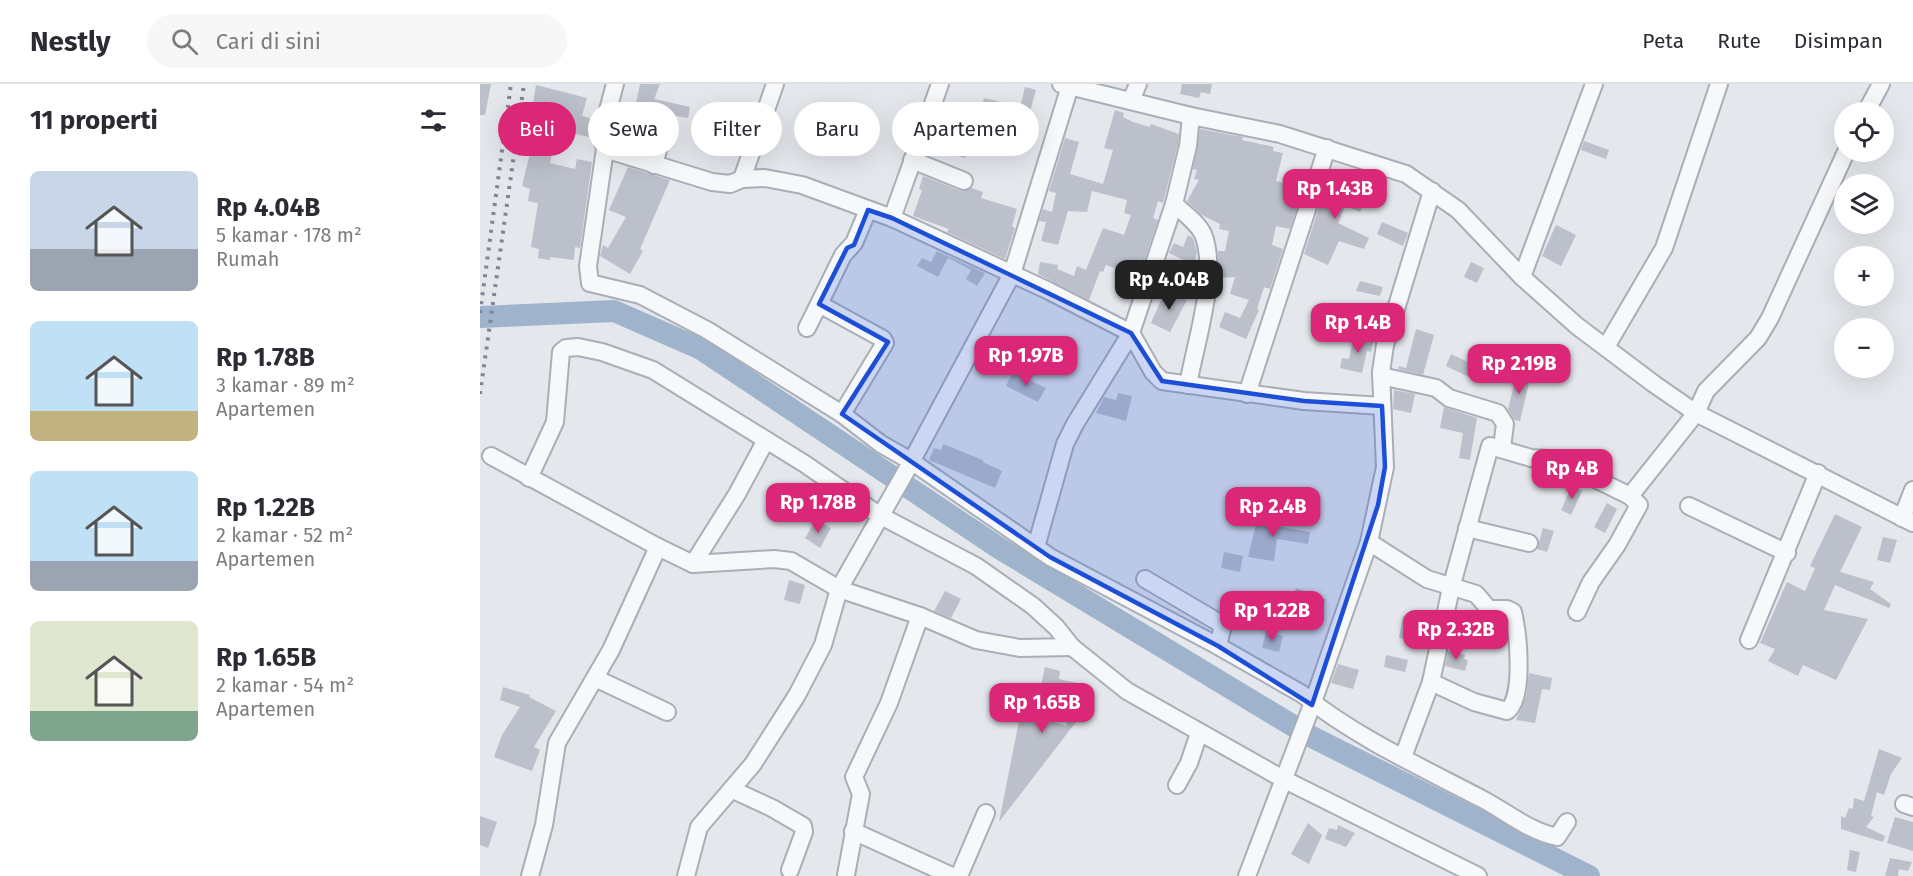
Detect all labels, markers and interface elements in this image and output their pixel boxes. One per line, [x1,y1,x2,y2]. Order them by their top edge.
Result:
search box [147,14,567,68]
text: Nestly [30,25,111,58]
icon: search [168,25,201,58]
text: Cari di sini [216,28,321,55]
text: Peta [1642,28,1684,54]
text: Rute [1717,28,1761,54]
text: Disimpan [1794,28,1883,54]
chip: Beli [498,102,576,156]
chip: Sewa [588,102,679,156]
chip: Filter [691,102,782,156]
chip: Baru [794,102,880,156]
chip: Apartemen [892,102,1039,156]
map controls [1834,102,1894,378]
button: locate [1834,102,1894,162]
icon: filters [417,104,450,137]
text: 11 properti [30,105,158,136]
pin: Rp 1.43B [1273,169,1397,220]
button: layers [1834,174,1894,234]
text: Rp 1.43B [1297,176,1373,200]
text: Rp 4.04B [216,192,320,223]
icon: home [78,195,150,267]
text: 5 kamar · 178 m² [216,223,362,247]
button: + [1834,246,1894,306]
text: Rumah [216,247,279,271]
pin: Rp 4.04B [1107,260,1231,311]
text: Rp 4.04B [1129,267,1209,291]
pin: Rp 1.4B [1303,303,1413,354]
text: Rp 1.4B [1325,310,1391,334]
button: − [1834,318,1894,378]
pin: Rp 1.97B [964,336,1088,387]
text: Rp 1.78B [216,342,315,373]
text: Rp 1.97B [988,343,1064,367]
pin: Rp 2.19B [1457,344,1581,395]
icon: home [78,345,150,417]
text: Rp 2.19B [1482,351,1556,375]
text: 3 kamar · 89 m² [216,373,355,397]
text: Apartemen [216,397,315,421]
pin: Rp 4B [1530,449,1614,500]
text: Rp 4B [1546,456,1598,480]
pin: Rp 1.78B [756,483,880,534]
pin: Rp 2.4B [1218,487,1328,538]
text: Rp 1.78B [780,490,856,514]
text: Rp 1.22B [216,492,315,523]
text: Rp 2.4B [1239,494,1307,518]
icon: home [78,495,150,567]
text: 2 kamar · 52 m² [216,523,353,547]
text: Apartemen [216,547,315,571]
pin: Rp 1.22B [1210,591,1334,642]
text: Rp 1.22B [1234,598,1310,622]
pin: Rp 2.32B [1394,610,1518,661]
text: Rp 2.32B [1417,617,1495,641]
text: Rp 1.65B [216,642,316,673]
icon: home [78,645,150,717]
text: 2 kamar · 54 m² [216,673,354,697]
pin: Rp 1.65B [980,683,1104,734]
text: Rp 1.65B [1003,690,1081,714]
text: Apartemen [216,697,315,721]

